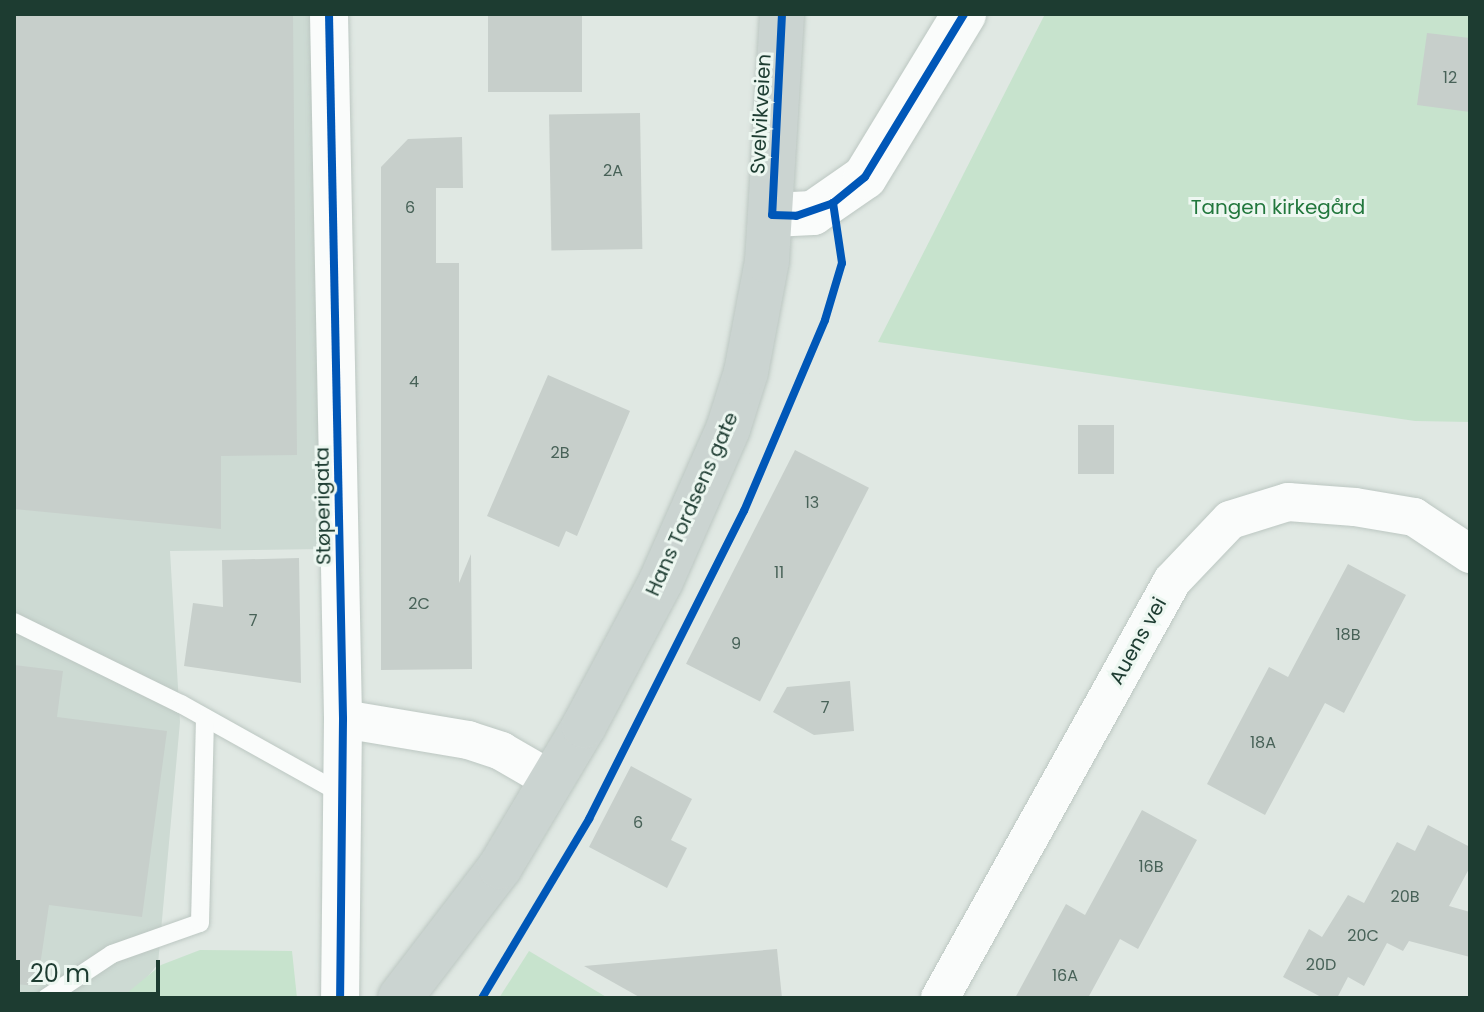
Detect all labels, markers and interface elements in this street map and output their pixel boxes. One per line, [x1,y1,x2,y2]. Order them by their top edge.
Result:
street label: Svelvikveien [746,53,776,175]
house number: 12 [1443,68,1457,88]
house number: 2A [603,161,623,181]
park label: Tangen kirkegård [1191,195,1365,219]
house number: 6 [405,198,415,218]
house number: 4 [409,372,419,392]
street label: Hans Tordsens gate [641,408,743,600]
house number: 2B [550,443,570,463]
street label: Støperigata [310,447,336,565]
house number: 13 [805,493,819,513]
house number: 11 [774,563,784,583]
street label: Auens vei [1104,593,1172,689]
house number: 2C [408,594,430,614]
house number: 7 [249,611,257,631]
house number: 18B [1335,625,1361,645]
house number: 9 [731,634,741,654]
house number: 7 [821,698,829,718]
house number: 18A [1250,733,1276,753]
house number: 6 [633,813,643,833]
house number: 16B [1138,857,1164,877]
house number: 20B [1390,887,1420,907]
house number: 20C [1347,926,1379,946]
scale bar [20,944,164,994]
house number: 20D [1306,955,1336,975]
text: 20 m [30,957,90,990]
house number: 16A [1052,966,1078,986]

